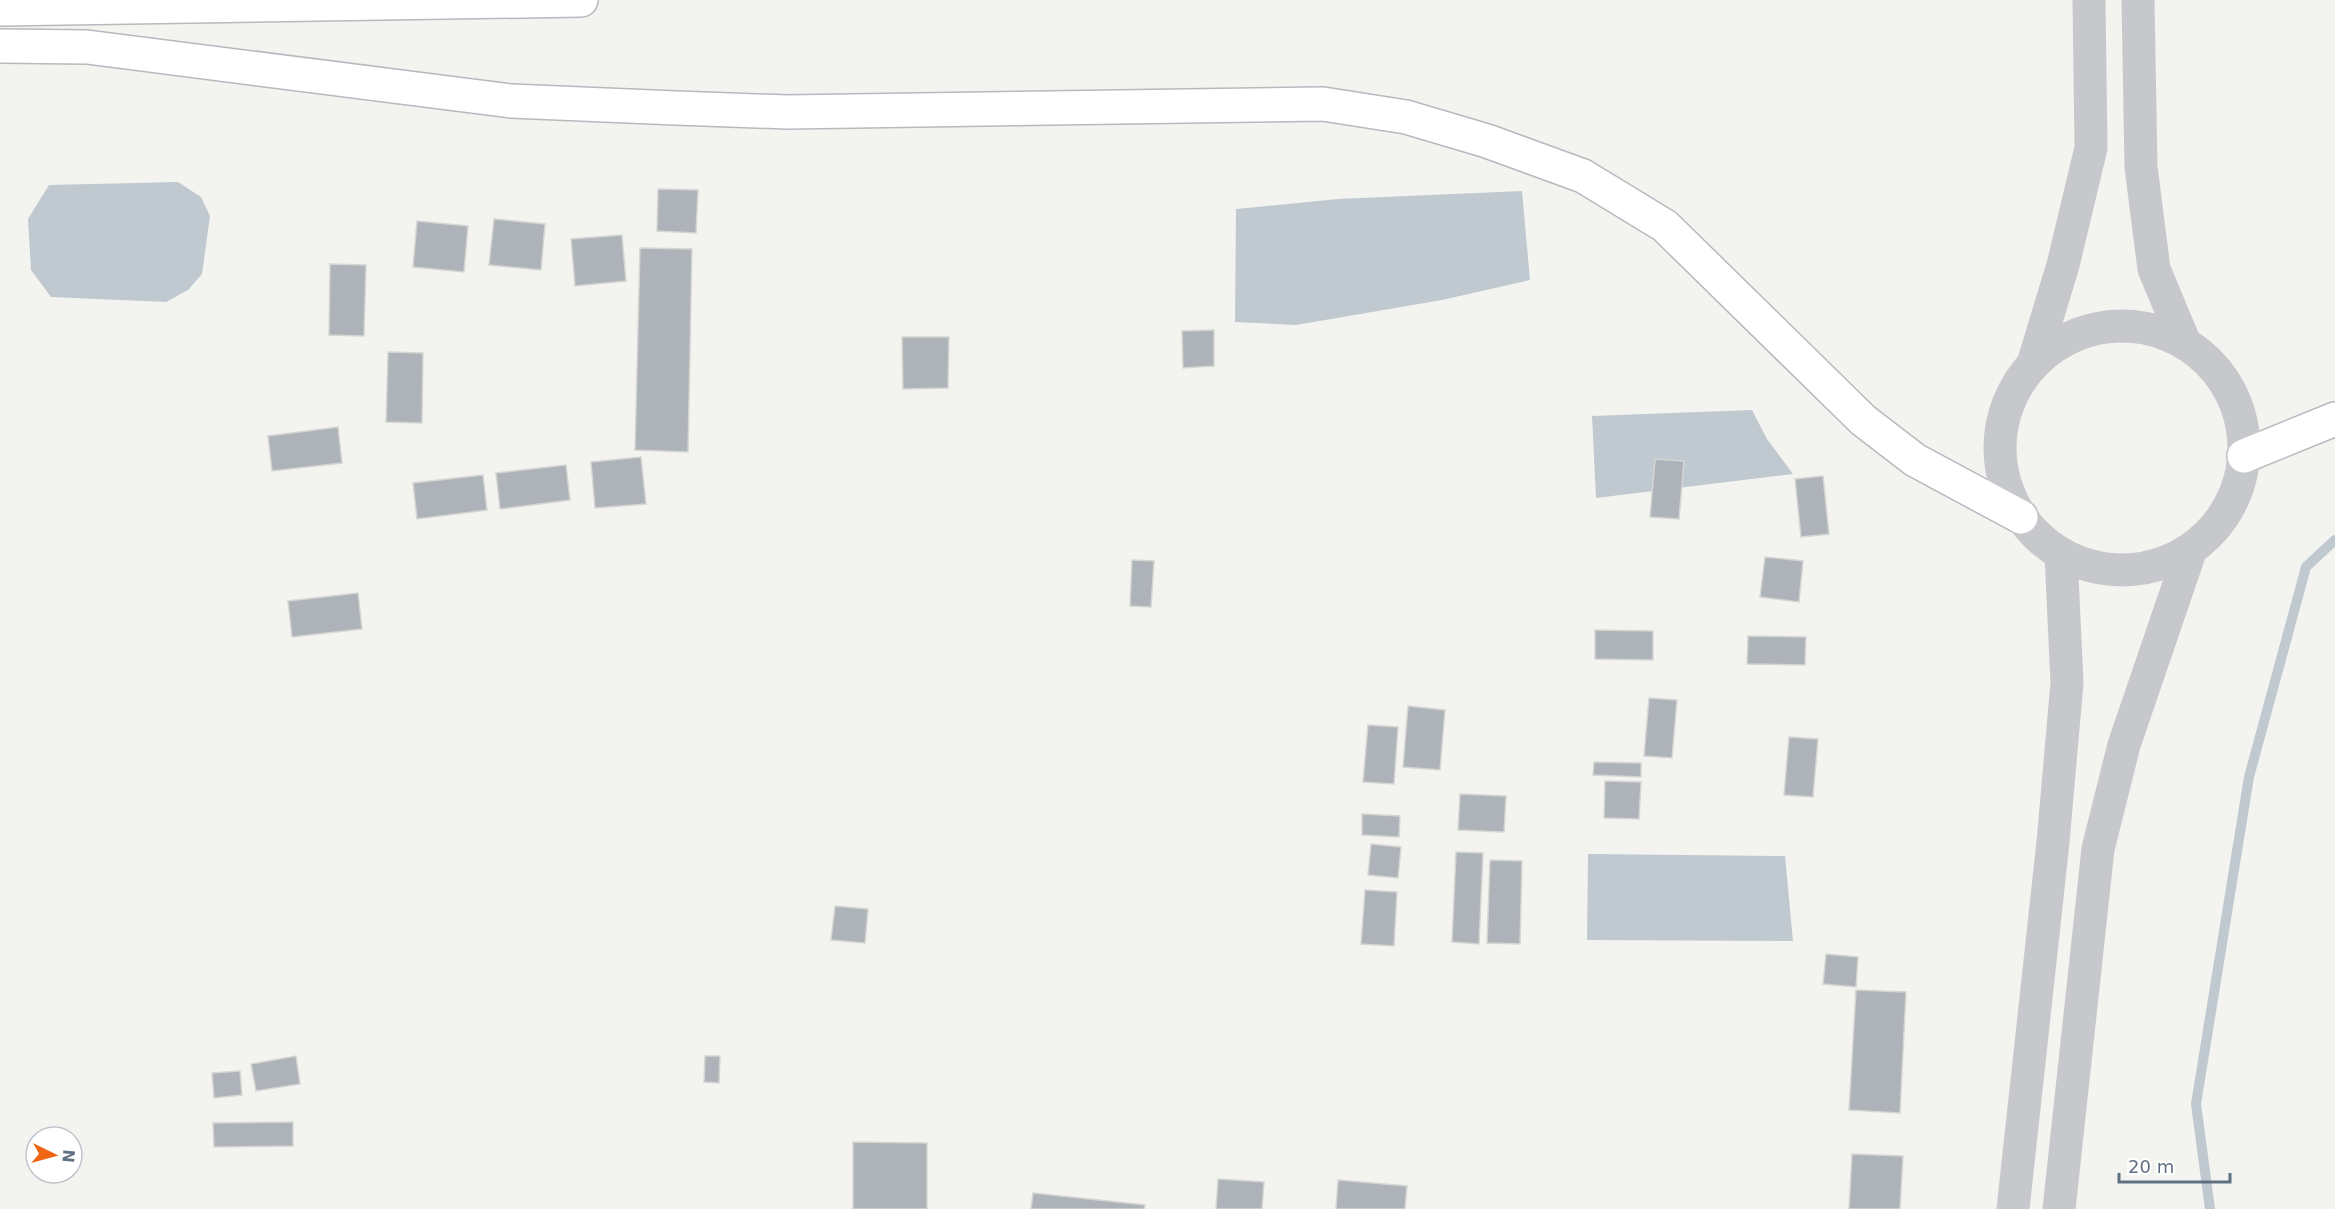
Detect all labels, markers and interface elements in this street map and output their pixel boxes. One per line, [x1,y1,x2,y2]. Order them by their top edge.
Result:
north arrow [24,1125,84,1185]
scale bar [2119,1146,2230,1184]
text: N [58,1149,78,1164]
text: 20 m [2128,1156,2174,1177]

